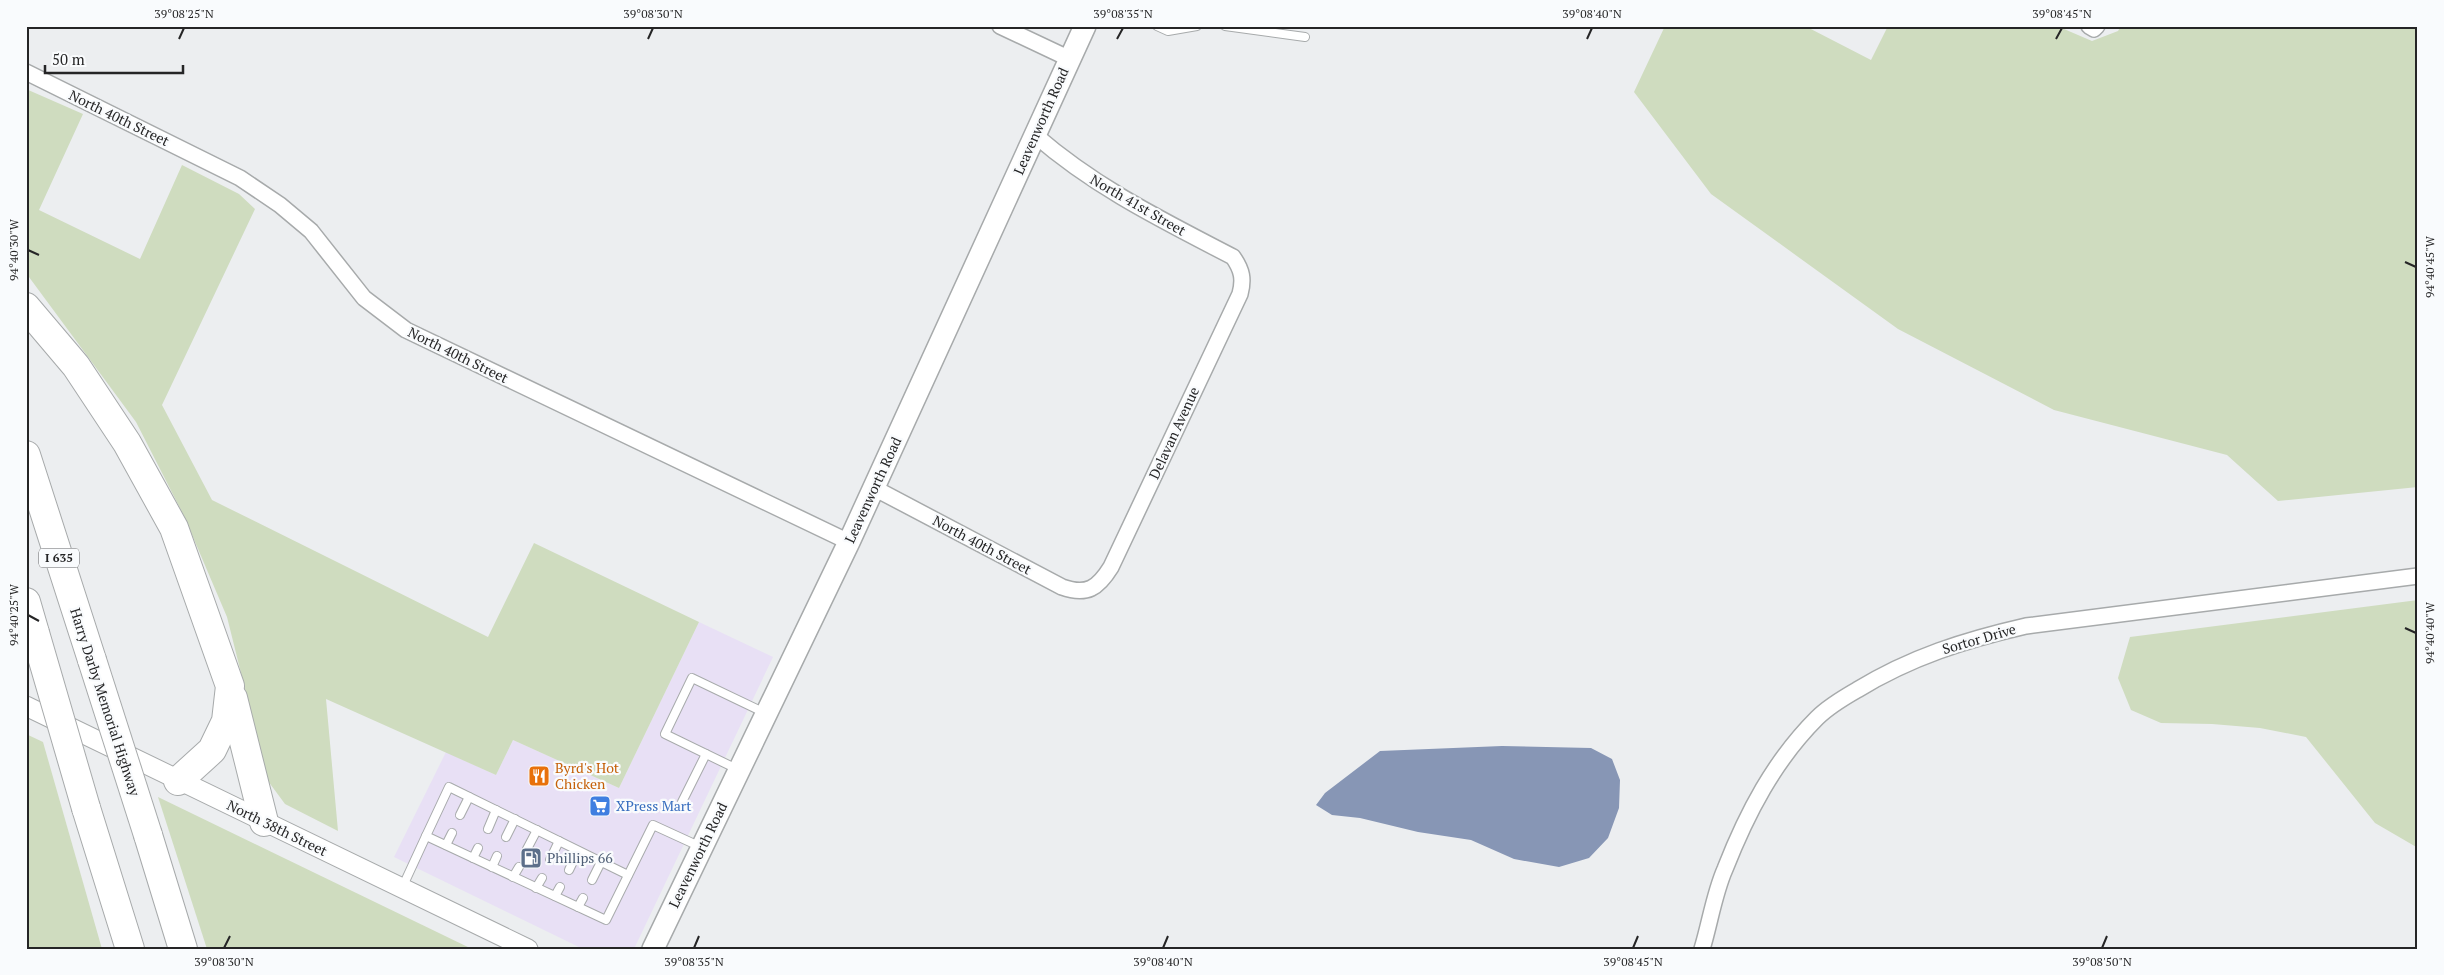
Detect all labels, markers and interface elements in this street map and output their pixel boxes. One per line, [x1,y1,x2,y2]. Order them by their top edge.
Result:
text: 39°08'25"N [154,6,214,21]
text: 39°08'30"N [623,6,683,21]
text: 39°08'35"N [1093,6,1153,21]
text: 39°08'40"N [1562,6,1622,21]
text: 39°08'45"N [2032,6,2092,21]
scale bar [45,42,182,74]
text: 50 m [52,49,85,69]
street label: Leavenworth Road [1008,64,1073,177]
street label: North 40th Street [66,85,173,150]
street label: North 41st Street [1087,170,1190,240]
text: 94°40'30"W [6,218,21,281]
text: 94°40'45"W [2422,235,2437,298]
street label: North 40th Street [405,322,512,387]
street label: Delavan Avenue [1144,384,1203,482]
street label: Leavenworth Road [840,433,906,546]
street label: North 40th Street [930,511,1036,579]
road number: I 635 [39,548,79,568]
text: 94°40'25"W [6,583,21,646]
text: 94°40'40"W [2422,601,2437,664]
street label: Harry Darby Memorial Highway [66,605,145,799]
street label: Sortor Drive [1940,619,2018,658]
place label: Byrd's Hot Chicken [555,758,620,793]
restaurant icon: Byrd's Hot Chicken [527,764,551,788]
supermarket icon: XPress Mart [588,794,612,818]
street label: North 38th Street [224,795,331,860]
place label: XPress Mart [616,796,692,815]
street label: Leavenworth Road [664,799,731,911]
fuel station icon: Phillips 66 [519,846,543,870]
place label: Phillips 66 [547,848,613,867]
text: 39°08'30"N [194,954,254,969]
text: 39°08'35"N [664,954,724,969]
text: 39°08'40"N [1133,954,1193,969]
text: 39°08'45"N [1603,954,1663,969]
text: 39°08'50"N [2072,954,2132,969]

